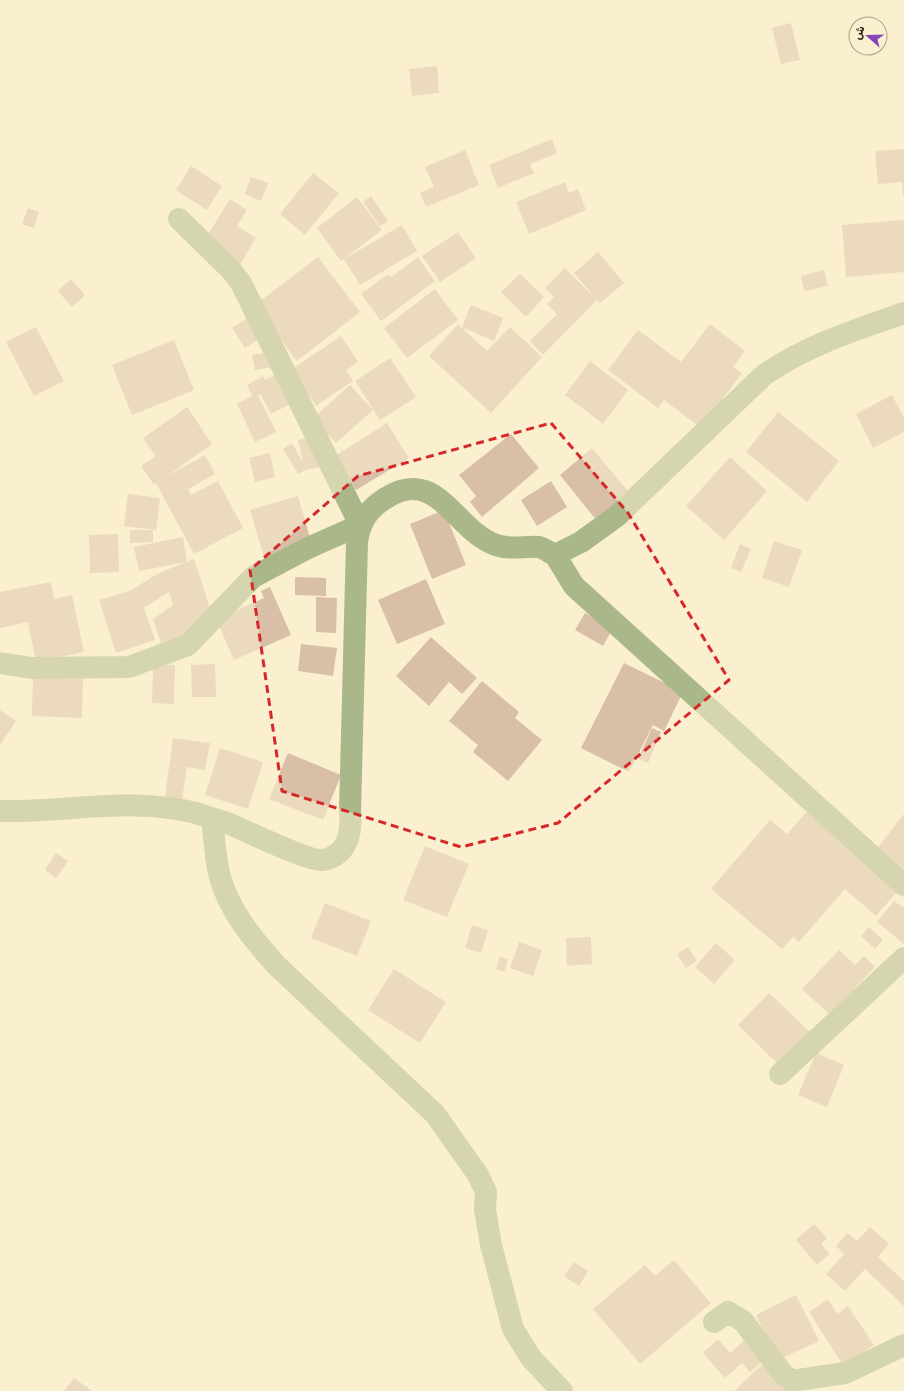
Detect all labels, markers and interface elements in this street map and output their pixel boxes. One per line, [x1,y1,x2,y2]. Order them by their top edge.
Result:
north arrow [848,16,888,56]
text: ش [851,24,868,42]

